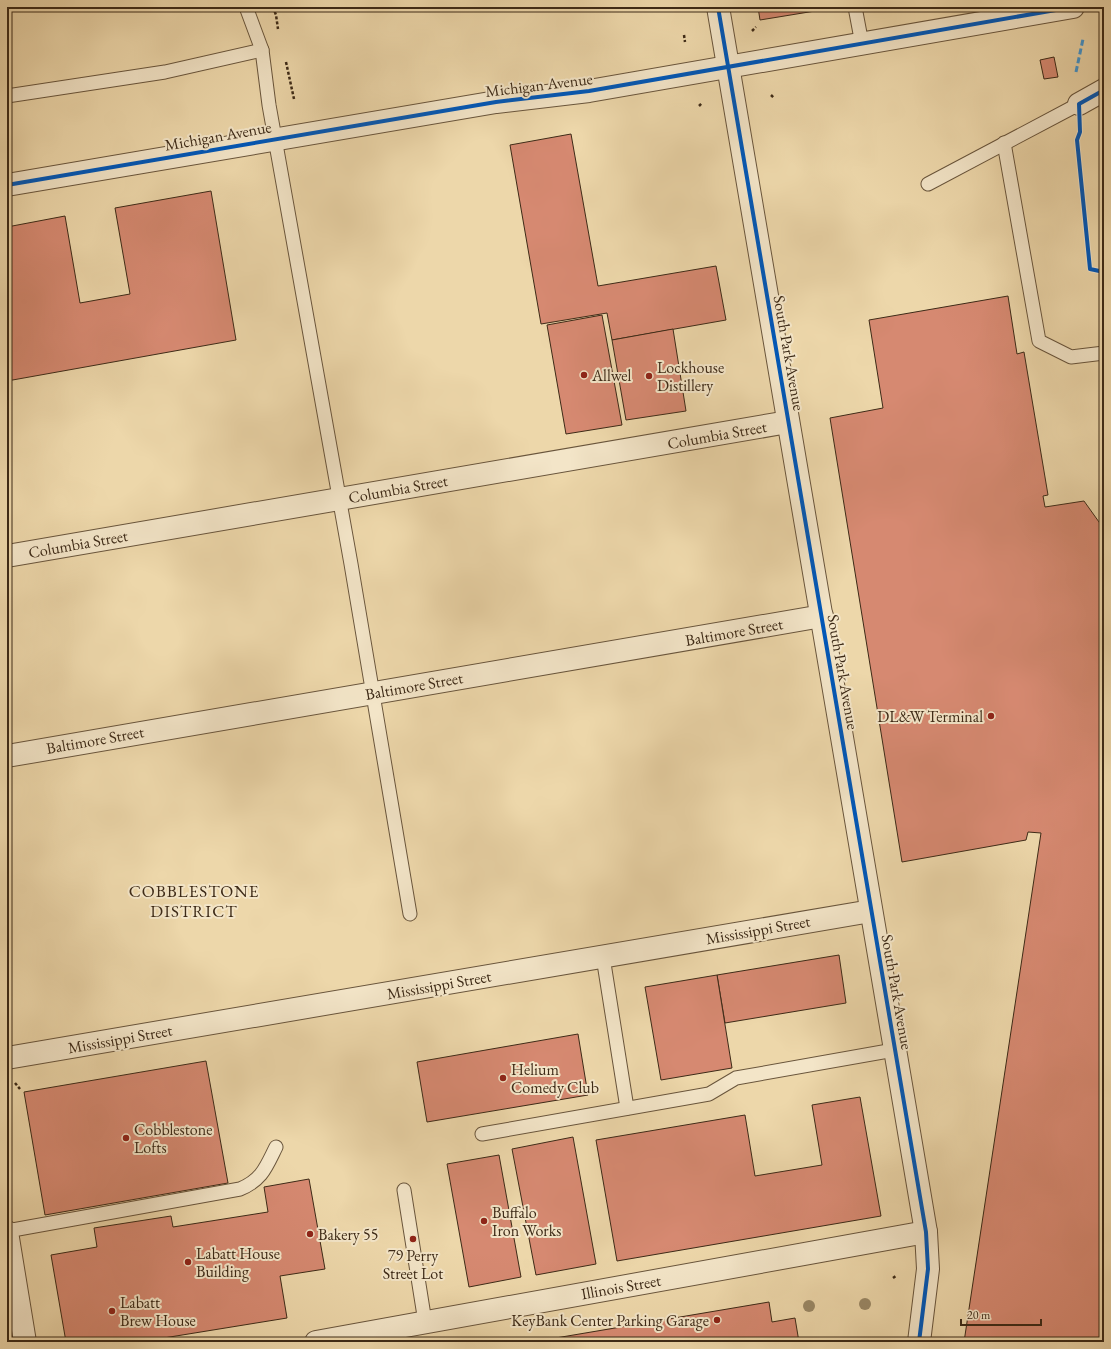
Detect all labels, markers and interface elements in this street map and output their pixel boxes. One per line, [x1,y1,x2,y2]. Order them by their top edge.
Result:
street label: Michigan Avenue [484,68,594,102]
street label: Michigan Avenue [163,116,273,156]
street label: South Park Avenue [769,294,809,412]
place label: Lockhouse Distillery [657,357,724,396]
place label: Allwel [591,365,632,386]
marker: Allwel [579,370,589,380]
marker: Lockhouse Distillery [644,371,654,381]
street label: Columbia Street [666,416,768,454]
street label: Columbia Street [347,470,449,508]
street label: Columbia Street [27,525,129,563]
street label: Baltimore Street [683,613,785,651]
street label: South Park Avenue [823,613,863,731]
street label: Baltimore Street [363,667,465,705]
place label: DL&W Terminal [877,706,983,727]
marker: DL&W Terminal [986,711,996,721]
street label: Baltimore Street [44,721,146,759]
district label: COBBLESTONE DISTRICT [129,880,259,922]
street label: Mississippi Street [704,910,812,950]
street label: South Park Avenue [877,933,917,1051]
street label: Mississippi Street [385,965,493,1005]
street label: Mississippi Street [66,1019,174,1059]
place label: Helium Comedy Club [511,1059,599,1098]
marker: Helium Comedy Club [498,1073,508,1083]
place label: Cobblestone Lofts [134,1119,212,1158]
marker: Cobblestone Lofts [121,1133,131,1143]
place label: Buffalo Iron Works [492,1202,561,1241]
marker: Buffalo Iron Works [479,1216,489,1226]
place label: Bakery 55 [318,1224,378,1245]
marker: Bakery 55 [305,1229,315,1239]
marker: 79 Perry Street Lot [408,1234,418,1244]
place label: Labatt House Building [196,1243,280,1282]
place label: 79 Perry Street Lot [383,1245,443,1284]
marker: Labatt House Building [183,1257,193,1267]
street label: Illinois Street [579,1270,663,1304]
place label: Labatt Brew House [120,1292,196,1331]
scale bar [961,1301,1041,1327]
marker: Labatt Brew House [107,1306,117,1316]
text: 20 m [967,1307,991,1323]
place label: KeyBank Center Parking Garage [511,1310,709,1331]
marker: KeyBank Center Parking Garage [712,1315,722,1325]

